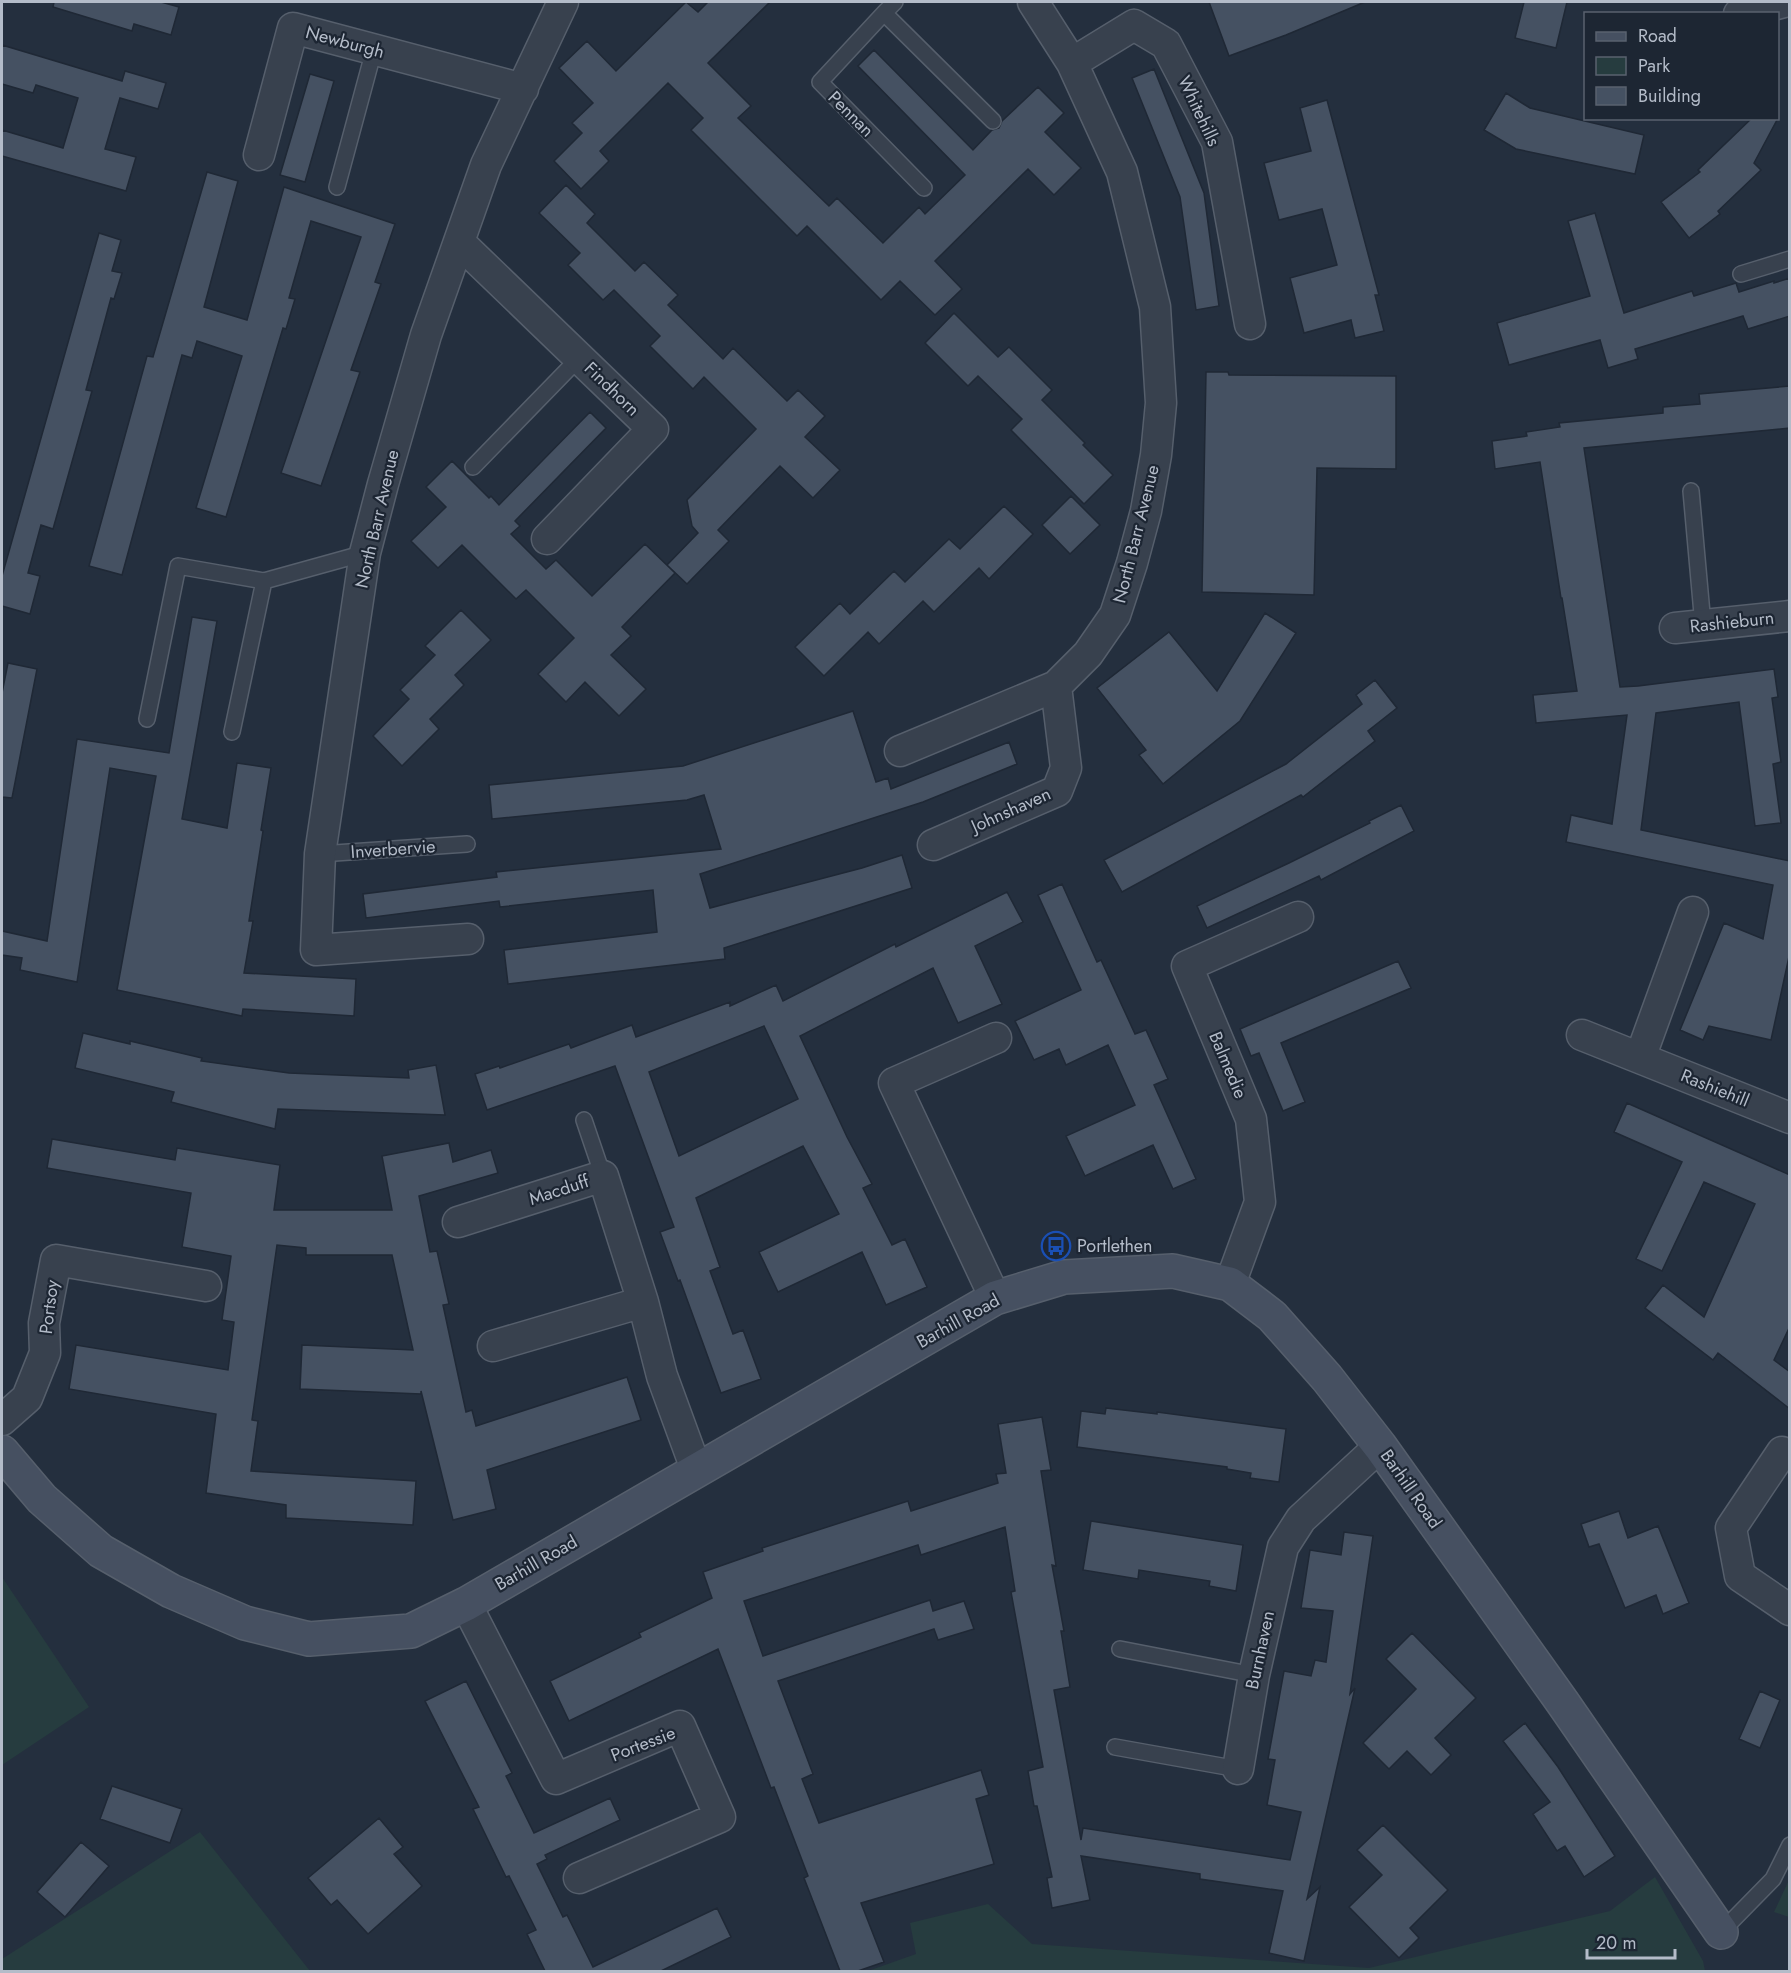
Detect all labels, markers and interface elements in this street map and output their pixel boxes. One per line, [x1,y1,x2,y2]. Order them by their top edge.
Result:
legend [1584,12,1779,120]
street label: Newburgh [303,19,387,65]
text: Road [1638,23,1677,49]
text: Park [1638,53,1670,79]
street label: Whitehills [1171,71,1227,151]
text: Building [1638,83,1701,109]
street label: Pennan [822,85,880,143]
street label: Findhorn [578,356,646,422]
street label: North Barr Avenue [348,447,406,591]
street label: North Barr Avenue [1106,462,1166,606]
street label: Rashieburn [1689,605,1775,639]
street label: Johnshaven [965,781,1055,840]
street label: Inverbervie [350,833,436,865]
street label: Balmedie [1202,1028,1254,1102]
street label: Rashiehill [1677,1062,1753,1114]
street label: Macduff [526,1168,593,1212]
bus stop icon: Portlethen [1040,1230,1072,1262]
place label: Portlethen [1077,1233,1153,1259]
street label: Portsoy [33,1278,65,1336]
street label: Barhill Road [912,1287,1004,1355]
street label: Barhill Road [1374,1444,1448,1534]
street label: Barhill Road [490,1529,582,1597]
street label: Burnhaven [1239,1608,1281,1692]
street label: Portessie [607,1720,679,1768]
scale bar [1587,1922,1676,1960]
text: 20 m [1596,1930,1636,1956]

